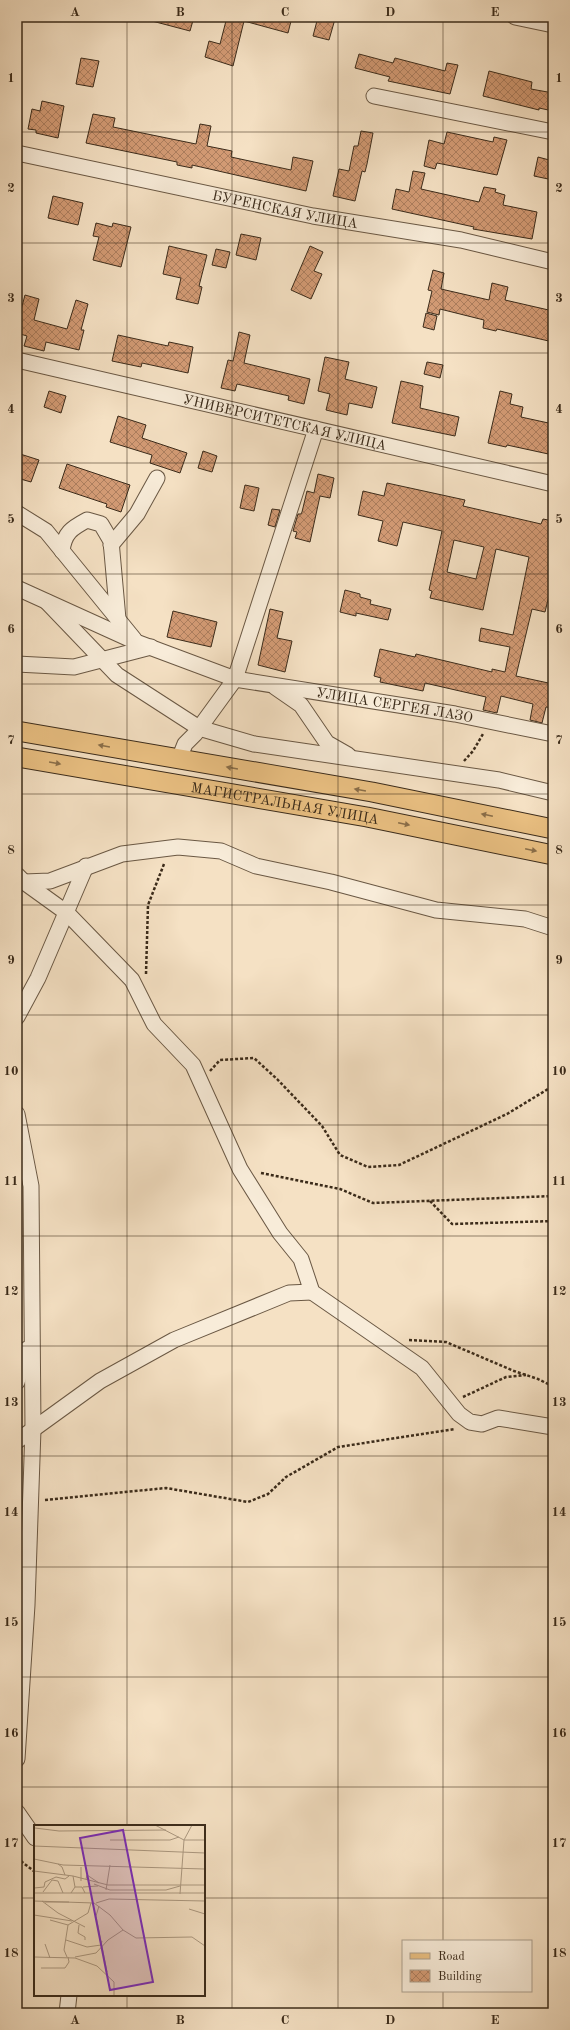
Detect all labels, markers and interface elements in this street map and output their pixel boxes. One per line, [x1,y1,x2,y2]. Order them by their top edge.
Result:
text: A [70,6,80,19]
text: B [175,6,185,19]
text: C [281,6,289,19]
text: D [385,6,395,19]
text: E [491,6,500,19]
text: 1 [7,72,15,85]
text: 1 [555,72,563,85]
text: 2 [7,182,15,195]
text: 2 [555,182,563,195]
street label: БУРЕНСКАЯ УЛИЦА [211,189,359,231]
text: 3 [7,292,15,305]
text: 3 [555,292,563,305]
street label: УНИВЕРСИТЕТСКАЯ УЛИЦА [181,393,388,453]
text: 4 [7,403,15,416]
text: 4 [555,403,563,416]
text: 5 [7,513,15,526]
text: 5 [555,513,563,526]
text: 6 [7,623,15,636]
text: 6 [555,623,563,636]
street label: УЛИЦА СЕРГЕЯ ЛАЗО [315,686,474,726]
text: 7 [7,734,15,747]
text: 7 [555,734,563,747]
one-way arrow [98,743,110,749]
one-way arrow [49,760,62,766]
one-way arrow [226,765,238,771]
street label: МАГИСТРАЛЬНАЯ УЛИЦА [190,781,381,827]
one-way arrow [354,787,366,793]
one-way arrow [481,812,493,818]
one-way arrow [398,822,410,828]
text: 8 [7,844,15,857]
text: 8 [555,844,563,857]
one-way arrow [525,848,538,854]
text: 9 [7,954,15,967]
text: 9 [555,954,563,967]
text: 10 [3,1065,19,1078]
text: 10 [551,1065,567,1078]
text: 11 [3,1175,19,1188]
text: 11 [551,1175,567,1188]
text: 12 [3,1285,19,1298]
text: 12 [551,1285,567,1298]
text: 13 [3,1396,19,1409]
text: 13 [551,1396,567,1409]
text: 14 [3,1506,19,1519]
text: 14 [551,1506,567,1519]
text: 15 [3,1616,19,1629]
text: 15 [551,1616,567,1629]
text: 16 [3,1727,19,1740]
text: 16 [551,1727,567,1740]
inset map [34,1825,205,1996]
text: 17 [3,1837,19,1850]
text: 17 [551,1837,567,1850]
legend [402,1940,532,1992]
text: 18 [3,1947,19,1960]
text: 18 [551,1947,567,1960]
text: Road [438,1951,465,1963]
text: Building [438,1971,482,1983]
text: A [70,2014,80,2027]
text: B [175,2014,185,2027]
text: C [281,2014,289,2027]
text: D [385,2014,395,2027]
text: E [491,2014,500,2027]

